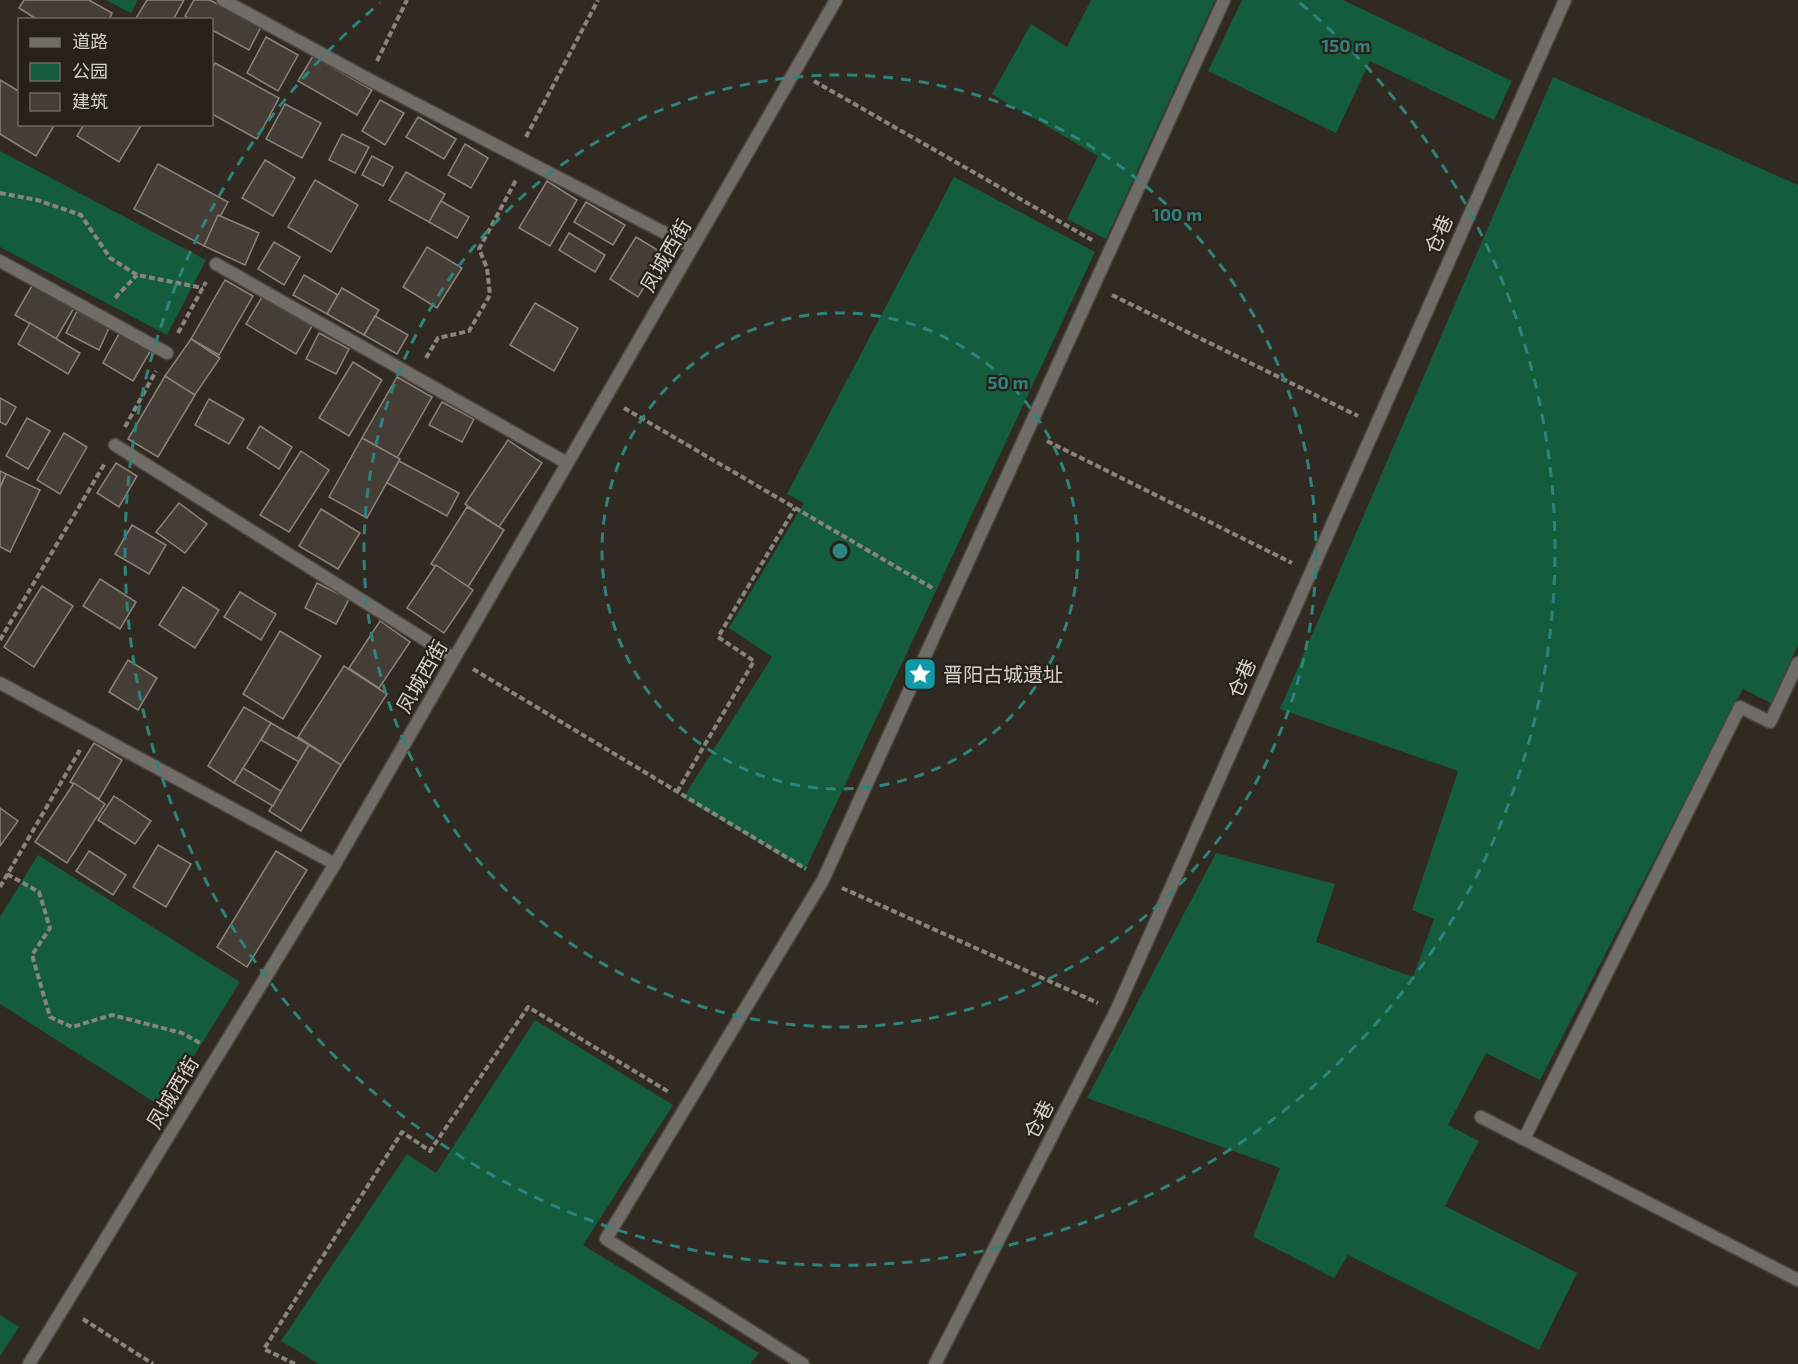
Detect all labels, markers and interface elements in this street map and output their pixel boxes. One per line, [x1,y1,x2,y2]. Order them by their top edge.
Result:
legend [18,18,213,126]
text: 道路 [72,30,108,52]
text: 150 m [1322,34,1370,56]
text: 公园 [72,60,108,82]
text: 建筑 [72,90,108,112]
text: 100 m [1152,203,1202,225]
street label: 仓巷 [1419,211,1457,257]
street label: 凤城西街 [635,214,695,296]
text: 50 m [987,371,1029,393]
centre of rings [830,541,850,561]
street label: 凤城西街 [391,635,451,717]
street label: 仓巷 [1222,655,1260,701]
place icon: 晋阳古城遗址 [902,656,938,692]
place label: 晋阳古城遗址 [943,662,1063,686]
street label: 凤城西街 [141,1052,203,1132]
street label: 仓巷 [1018,1096,1058,1142]

